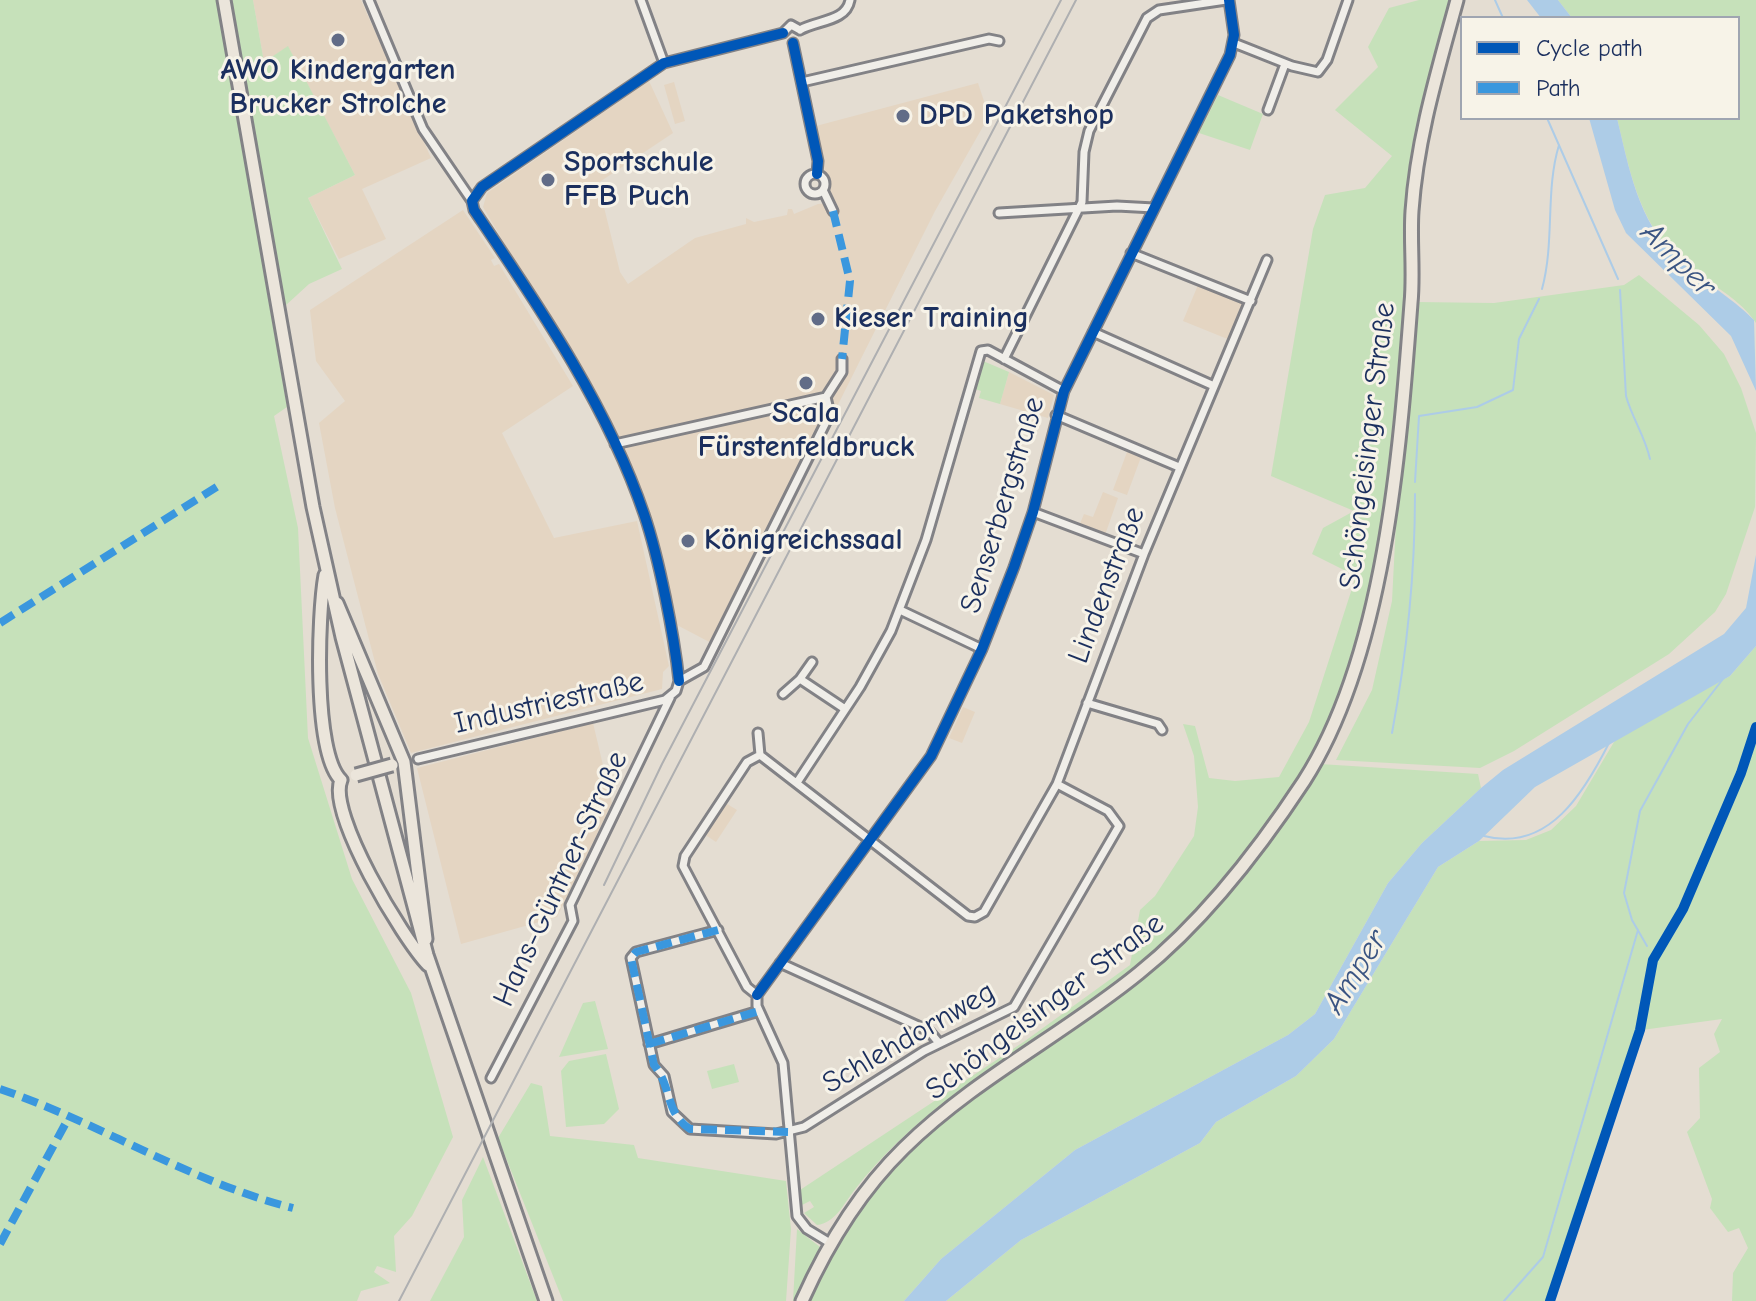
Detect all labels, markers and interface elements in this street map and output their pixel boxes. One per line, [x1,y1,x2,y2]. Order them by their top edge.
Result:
legend [1460,16,1740,120]
marker: AWO Kindergarten Brucker Strolche [329,31,347,49]
text: Cycle path [1536,34,1643,62]
place label: AWO Kindergarten Brucker Strolche [220,53,456,124]
text: Path [1536,74,1581,102]
place label: DPD Paketshop [919,98,1114,134]
marker: DPD Paketshop [894,107,912,125]
place label: Sportschule FFB Puch [564,145,713,216]
marker: Sportschule FFB Puch [539,171,557,189]
water label: Amper [1632,214,1724,306]
street label: Schöngeisinger Straße [1333,300,1403,592]
place label: Kieser Training [834,301,1029,337]
marker: Kieser Training [809,310,827,328]
marker: Scala Fürstenfeldbruck [797,374,815,392]
street label: Senserbergstraße [953,393,1053,617]
place label: Scala Fürstenfeldbruck [698,396,914,466]
street label: Lindenstraße [1061,502,1153,668]
place label: Königreichssaal [704,523,903,559]
marker: Königreichssaal [679,532,697,550]
street label: Industriestraße [451,664,647,742]
street label: Hans-Güntner-Straße [486,746,636,1012]
street label: Schöngeisinger Straße [919,906,1171,1108]
water label: Amper [1316,923,1396,1021]
street label: Schlehdornweg [816,974,1002,1102]

